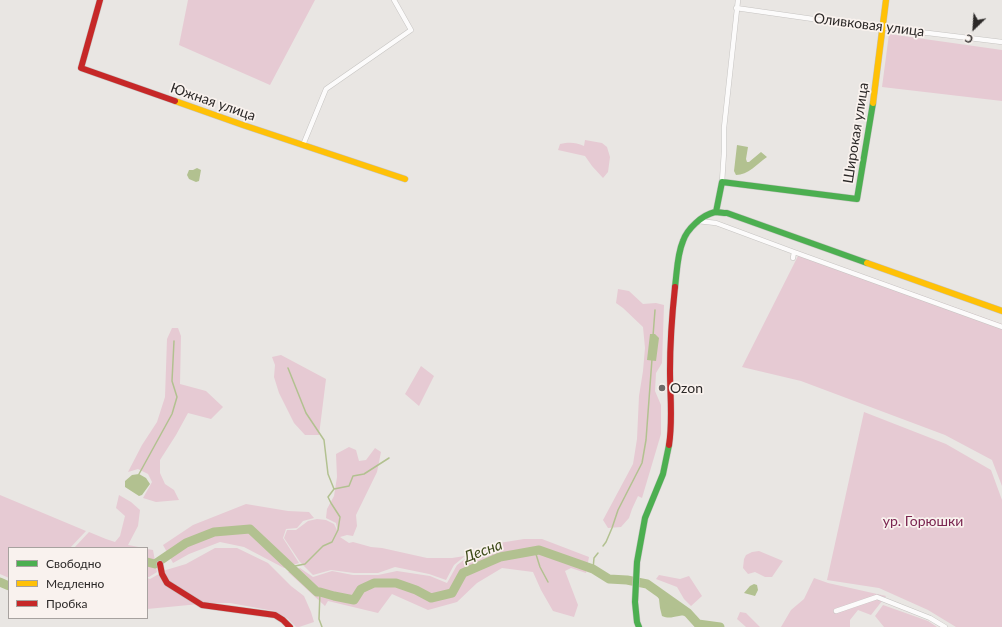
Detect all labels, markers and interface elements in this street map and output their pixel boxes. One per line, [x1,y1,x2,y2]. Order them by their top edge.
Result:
north arrow [954,8,994,48]
street label: Оливковая улица [813,10,925,40]
text: С [963,32,975,47]
street label: Южная улица [168,80,258,124]
street label: Широкая улица [840,81,872,185]
place label: Ozon [670,380,703,396]
marker: Ozon [657,383,667,393]
park label: ур. Горюшки [883,513,963,529]
water label: Десна [461,536,505,566]
legend [8,547,148,619]
text: Свободно [46,556,101,571]
text: Медленно [46,576,104,591]
text: Пробка [46,596,87,611]

